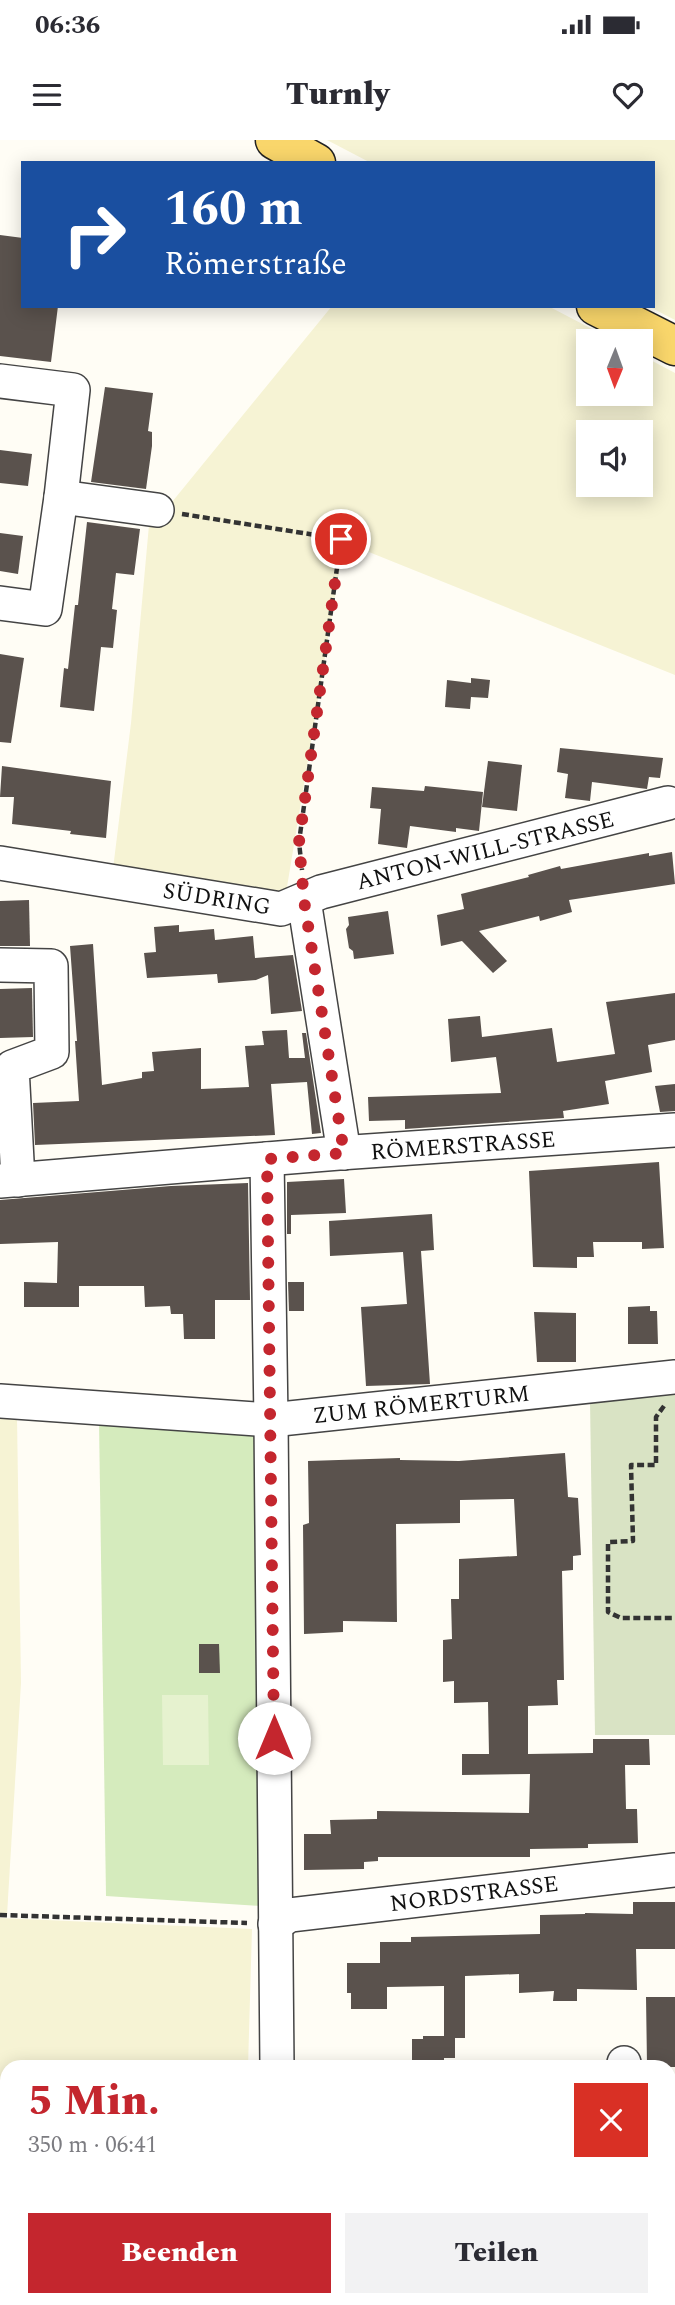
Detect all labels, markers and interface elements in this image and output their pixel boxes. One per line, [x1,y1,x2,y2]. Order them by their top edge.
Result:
text: 06:36 [35,5,100,45]
text: Turnly [286,70,389,119]
icon: menu [28,76,66,114]
icon: heart [609,76,647,114]
text: 160 m [164,172,303,247]
icon: right [49,189,140,280]
text: Römerstraße [164,240,347,289]
north arrow [576,329,653,406]
map controls [576,329,653,497]
button: sound [576,420,653,497]
pin [311,509,371,569]
icon: arrive [322,520,360,558]
street label: ANTON-WILL-STRASSE [353,802,618,900]
street label: SÜDRING [160,874,273,925]
street label: RÖMERSTRASSE [369,1123,557,1170]
street label: ZUM RÖMERTURM [311,1377,531,1434]
position arrow [237,1701,311,1775]
street label: NORDSTRASSE [388,1867,560,1922]
text: 5 Min. [28,2070,160,2133]
button: close [574,2083,648,2157]
text: 350 m · 06:41 [28,2128,157,2163]
button: Beenden [28,2213,331,2293]
button: Teilen [345,2213,648,2293]

